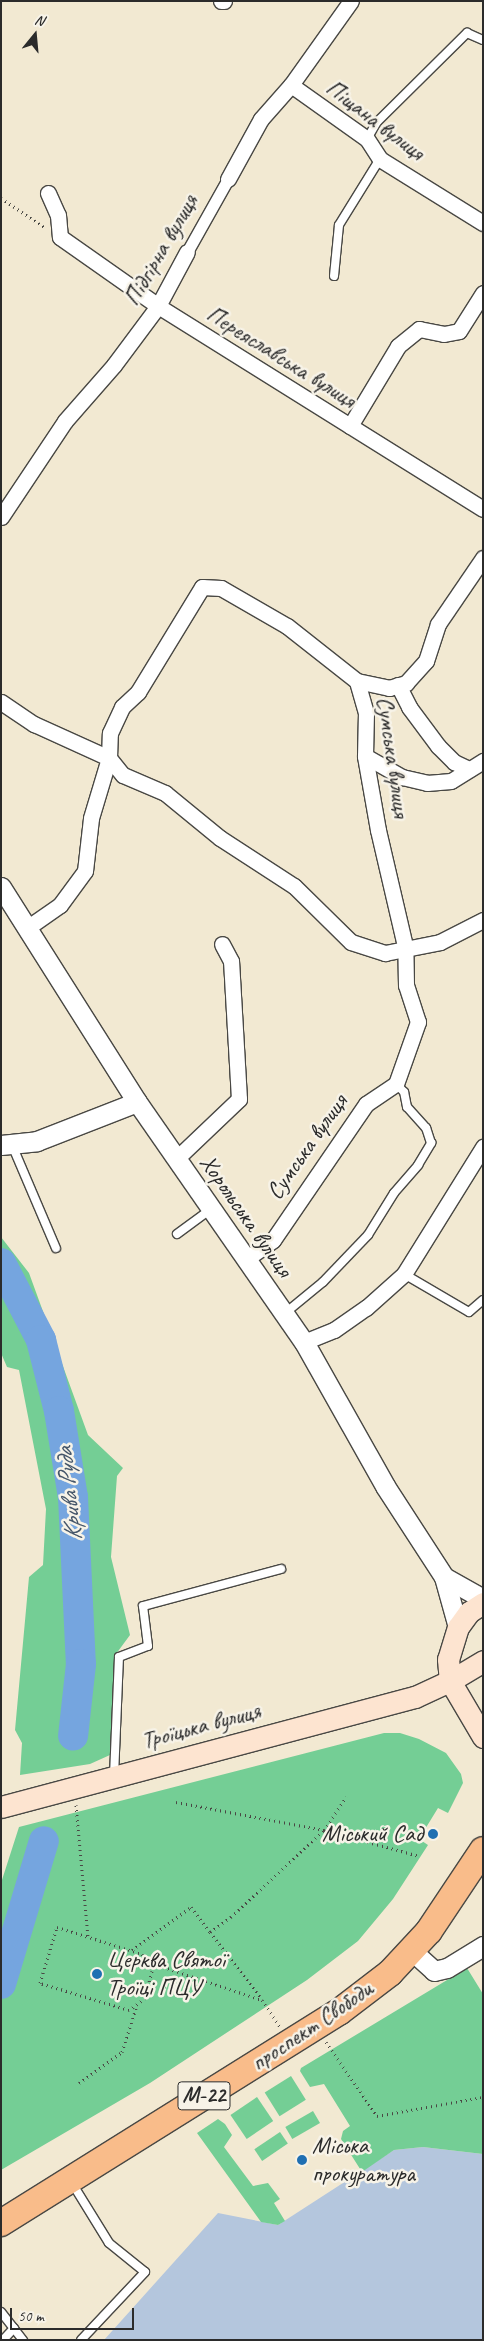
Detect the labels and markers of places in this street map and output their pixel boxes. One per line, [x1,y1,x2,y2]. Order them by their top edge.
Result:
place label: Міський Сад [322,1820,423,1848]
marker: Міський Сад [427,1828,439,1840]
place label: Церква Святої Троїці ПЦУ [107,1946,226,2002]
marker: Церква Святої Троїці ПЦУ [91,1968,103,1980]
place label: Міська прокуратура [312,2132,415,2188]
marker: Міська прокуратура [296,2154,308,2166]

